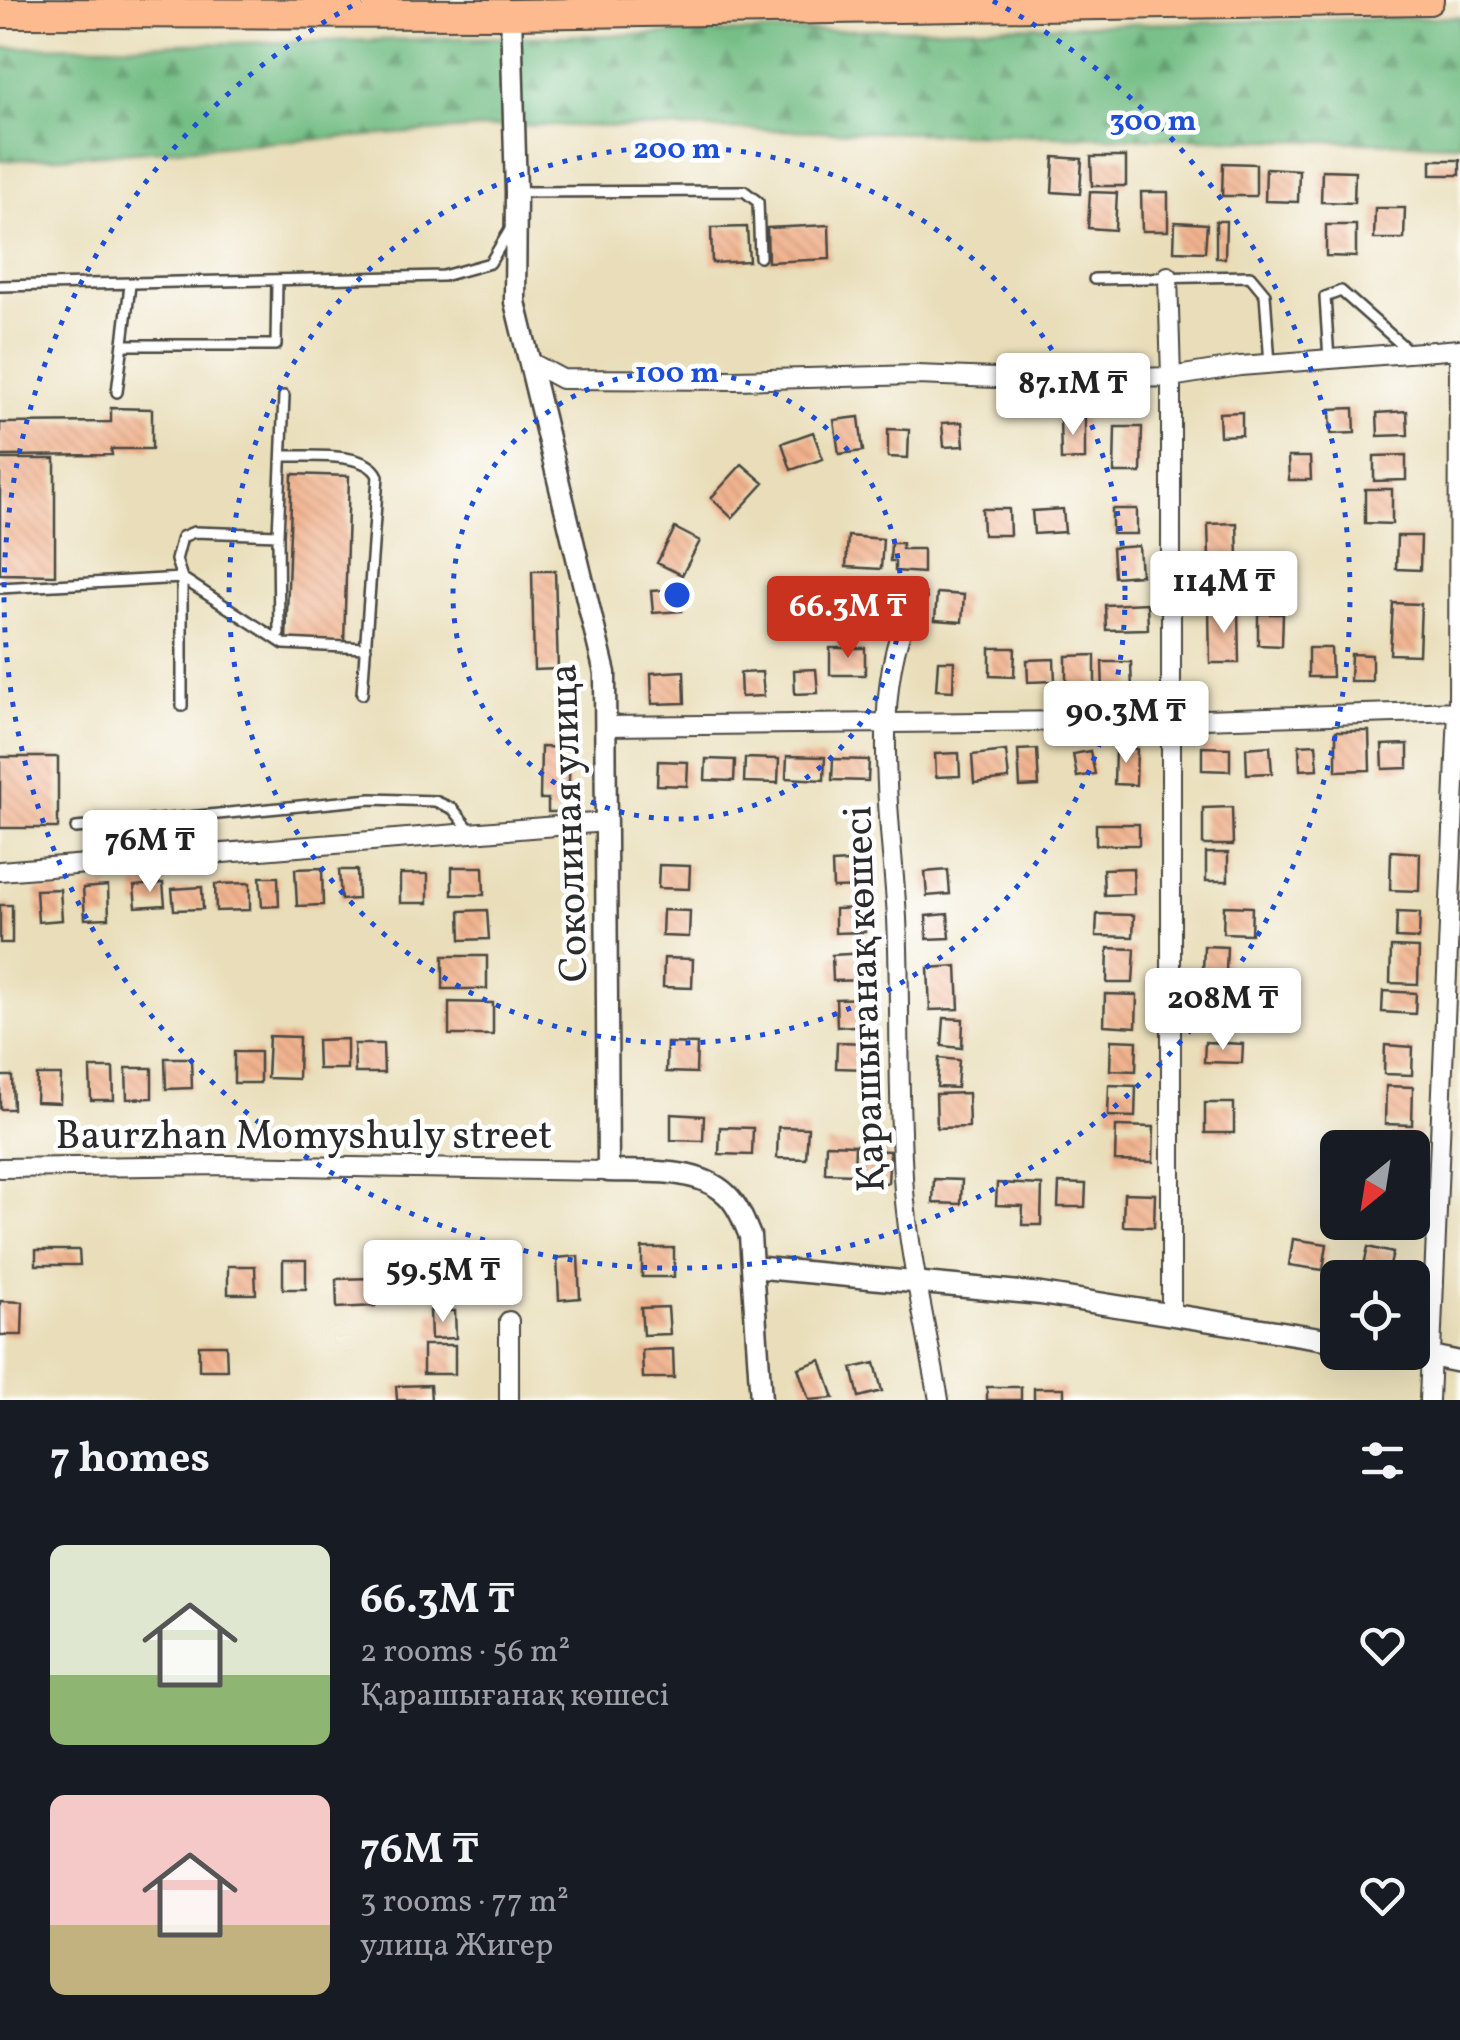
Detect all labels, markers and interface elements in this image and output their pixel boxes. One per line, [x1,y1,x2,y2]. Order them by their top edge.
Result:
text: 300 m [1109,101,1197,143]
text: 200 m [633,129,721,171]
text: 100 m [635,353,719,395]
pin: 87.1M ₸ [981,353,1165,438]
text: 87.1M ₸ [1018,363,1128,407]
pin: 114M ₸ [1143,551,1305,636]
text: 114M ₸ [1172,561,1276,605]
pin: 66.3M ₸ [756,576,940,661]
centre of rings [659,577,695,613]
text: 66.3M ₸ [789,586,907,630]
street label: Соколиная улица [537,663,605,983]
pin: 90.3M ₸ [1034,681,1218,766]
text: 90.3M ₸ [1066,691,1186,735]
street label: Қарашығанақ көшесі [832,805,902,1193]
pin: 76M ₸ [80,810,220,895]
text: 76M ₸ [105,820,195,864]
pin: 208M ₸ [1142,968,1304,1053]
text: 208M ₸ [1167,978,1279,1022]
street label: Baurzhan Momyshuly street [56,1110,552,1166]
north arrow [1320,1130,1430,1240]
map controls [1320,1130,1430,1370]
pin: 59.5M ₸ [351,1240,535,1325]
text: 59.5M ₸ [385,1250,501,1294]
button: locate [1320,1260,1430,1370]
text: 7 homes [50,1431,210,1490]
icon: filters [1355,1433,1410,1488]
text: 66.3M ₸ [360,1572,515,1631]
icon: home [130,1585,250,1705]
icon: heart [1355,1618,1410,1673]
text: 2 rooms · 56 m² [360,1631,570,1675]
text: Қарашығанақ көшесі [360,1675,670,1719]
text: 76M ₸ [360,1822,479,1881]
icon: home [130,1835,250,1955]
icon: heart [1355,1868,1410,1923]
text: 3 rooms · 77 m² [360,1881,569,1925]
text: улица Жигер [360,1925,553,1969]

